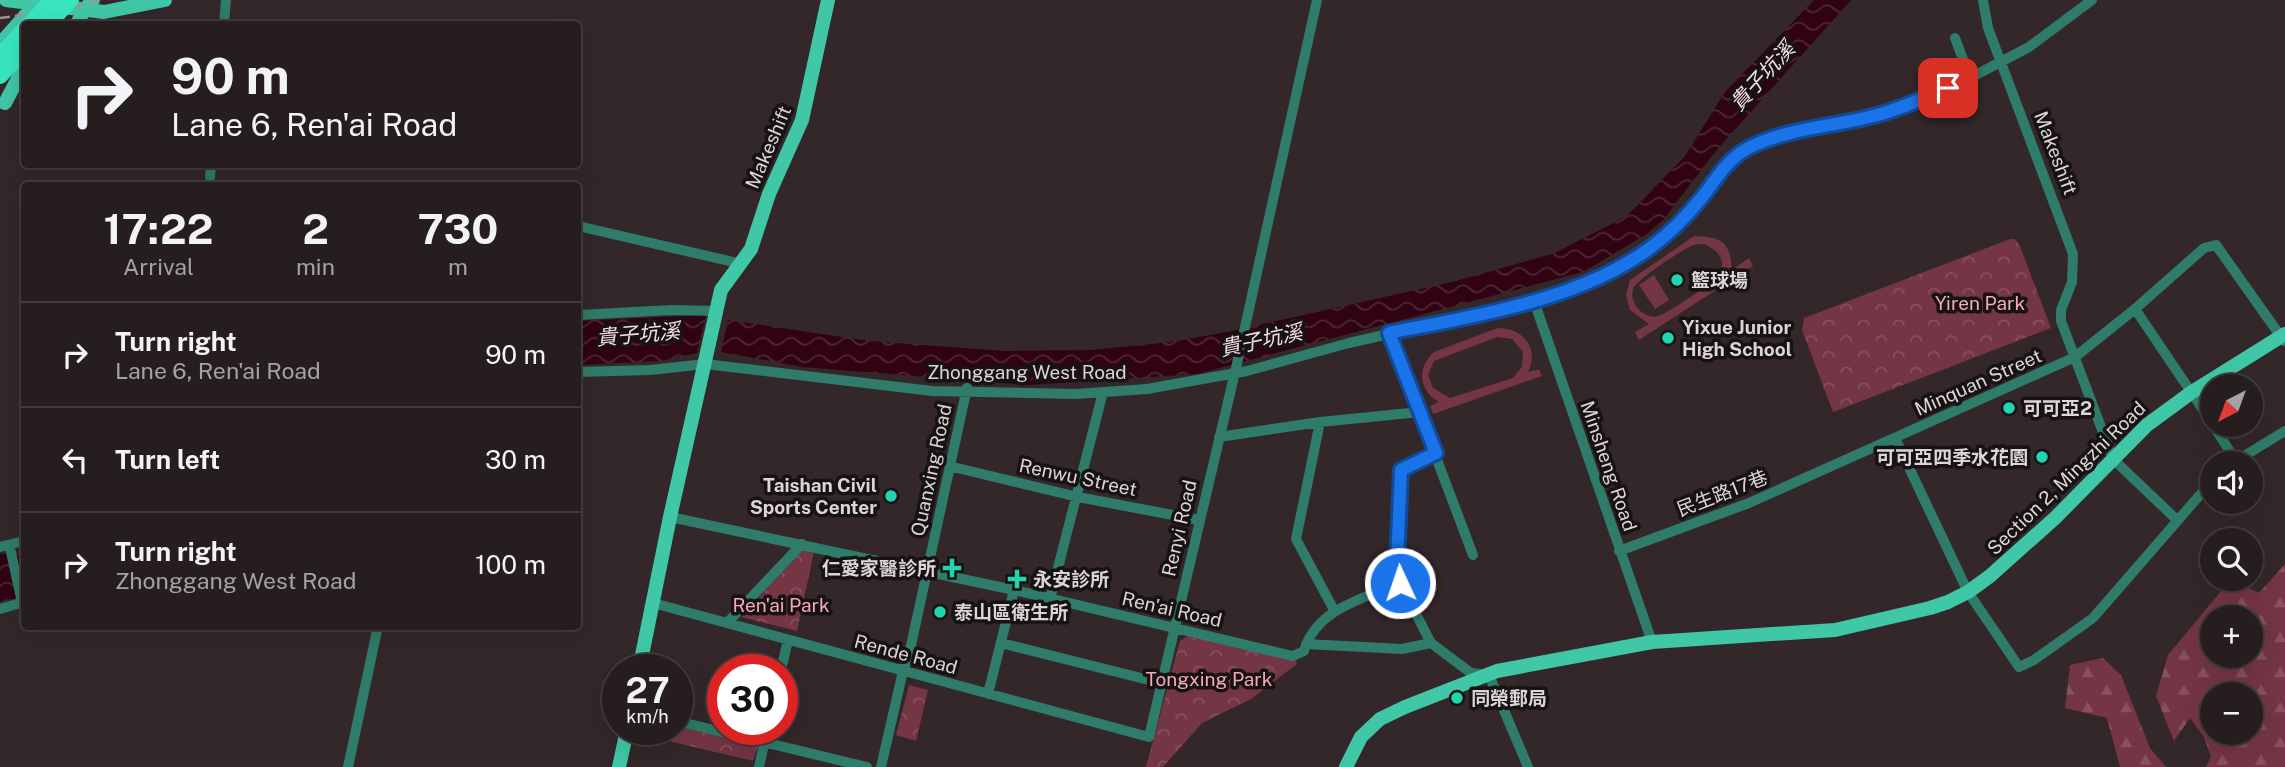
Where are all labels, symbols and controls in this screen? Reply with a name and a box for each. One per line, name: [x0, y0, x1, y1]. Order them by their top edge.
water label: 貴子坑溪: [1725, 34, 1801, 116]
text: 90 m: [171, 47, 290, 105]
icon: right: [56, 49, 147, 140]
pin: [1918, 58, 1978, 118]
icon: arrive: [1929, 69, 1967, 107]
street label: Makeshift: [741, 102, 795, 192]
text: Lane 6, Ren'ai Road: [171, 106, 457, 143]
street label: Makeshift: [2030, 108, 2082, 198]
text: 17:22: [104, 204, 213, 253]
text: 2: [302, 204, 329, 253]
text: 730: [418, 204, 498, 253]
text: Arrival: [123, 253, 194, 280]
text: min: [296, 253, 335, 280]
text: m: [448, 253, 468, 280]
place label: 籃球場: [1691, 269, 1748, 291]
marker: 籃球場: [1669, 272, 1685, 288]
park label: Yiren Park: [1935, 292, 2025, 314]
place label: Yixue Junior High School: [1682, 316, 1792, 360]
water label: 貴子坑溪: [595, 318, 684, 350]
water label: 貴子坑溪: [1217, 318, 1308, 361]
text: Turn right: [115, 326, 237, 357]
marker: Yixue Junior High School: [1660, 330, 1676, 346]
icon: right: [56, 336, 94, 374]
text: 90 m: [485, 339, 546, 370]
street label: Minquan Street: [1911, 344, 2045, 420]
text: Lane 6, Ren'ai Road: [115, 357, 321, 384]
street label: Zhonggang West Road: [927, 361, 1127, 383]
north arrow: [2200, 374, 2263, 438]
map controls: [2200, 374, 2263, 745]
street label: Section 2, Mingzhi Road: [1982, 397, 2150, 559]
place label: 可可亞2: [2023, 397, 2092, 419]
street label: Minsheng Road: [1576, 398, 1642, 534]
marker: 可可亞2: [2001, 400, 2017, 416]
street label: Quanxing Road: [906, 402, 956, 538]
icon: left: [56, 441, 94, 479]
text: Turn left: [115, 444, 220, 475]
text: 30 m: [485, 444, 546, 475]
place label: 可可亞四季水花園: [1876, 446, 2028, 468]
marker: 可可亞四季水花園: [2034, 449, 2050, 465]
button: sound: [2200, 451, 2263, 514]
street label: Renwu Street: [1017, 454, 1139, 500]
street label: 民生路17巷: [1674, 466, 1770, 520]
place label: Taishan Civil Sports Center: [750, 474, 877, 518]
street label: Renyi Road: [1157, 478, 1201, 578]
marker: Taishan Civil Sports Center: [883, 488, 899, 504]
button: search: [2200, 528, 2263, 591]
text: Turn right: [115, 536, 237, 567]
icon: right: [56, 546, 94, 584]
position arrow: [1363, 546, 1437, 620]
text: 100 m: [475, 549, 546, 580]
place label: 仁愛家醫診所: [822, 557, 936, 579]
marker: 仁愛家醫診所: [942, 558, 962, 578]
text: Zhonggang West Road: [115, 567, 356, 594]
place label: 永安診所: [1033, 568, 1109, 590]
marker: 永安診所: [1007, 569, 1027, 589]
street label: Ren'ai Road: [1120, 587, 1224, 631]
park label: Ren'ai Park: [732, 594, 830, 616]
place label: 泰山區衛生所: [954, 601, 1068, 623]
marker: 泰山區衛生所: [932, 604, 948, 620]
button: +: [2200, 605, 2263, 668]
street label: Rende Road: [852, 630, 960, 678]
speed limit sign: 30: [707, 654, 798, 745]
park label: Tongxing Park: [1146, 668, 1273, 690]
text: 27: [625, 670, 670, 711]
button: −: [2200, 682, 2263, 745]
place label: 同榮郵局: [1471, 687, 1547, 709]
marker: 同榮郵局: [1449, 690, 1465, 706]
text: km/h: [626, 706, 669, 727]

